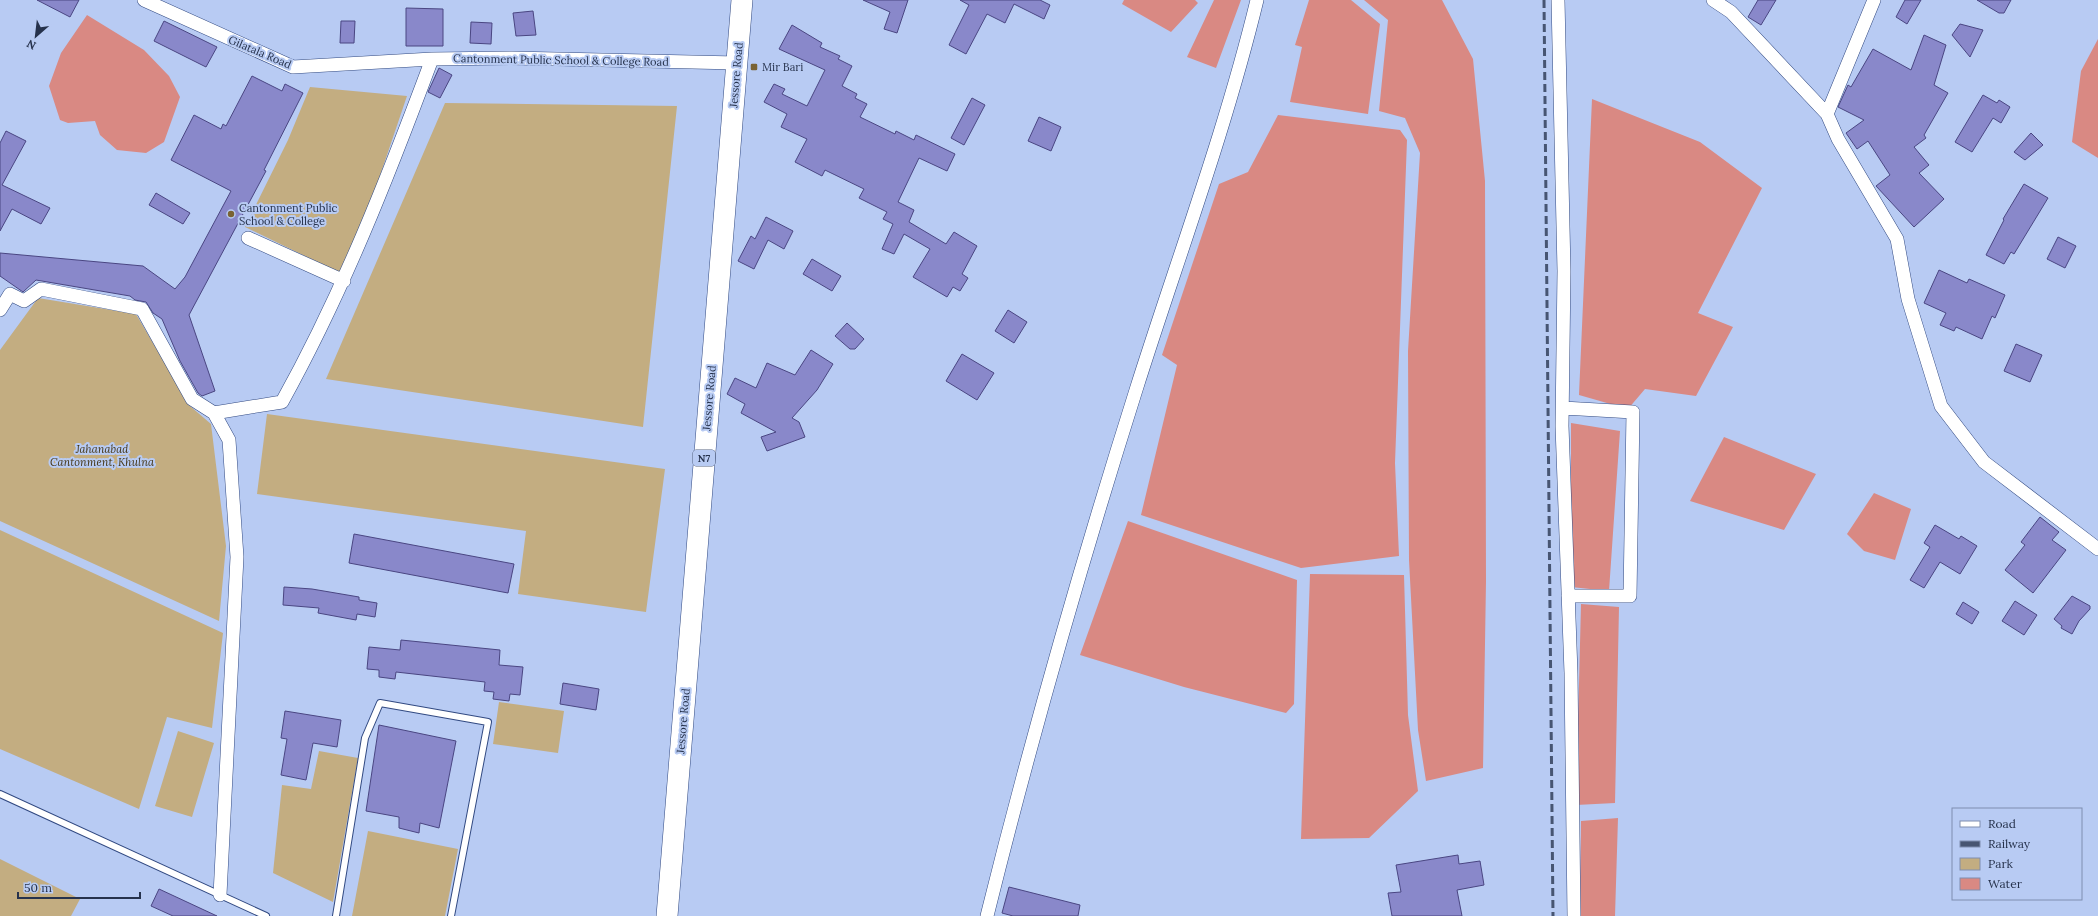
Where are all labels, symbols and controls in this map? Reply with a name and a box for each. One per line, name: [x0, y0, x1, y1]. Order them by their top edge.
north arrow: [16, 16, 56, 56]
street label: Gilatala Road: [226, 32, 294, 72]
text: N: [24, 36, 38, 53]
street label: Jessore Road: [726, 41, 746, 109]
street label: Cantonment Public School & College Road: [453, 51, 669, 69]
place label: Mir Bari: [762, 60, 803, 74]
marker: Mir Bari: [749, 62, 759, 72]
place label: Cantonment Public School & College: [239, 201, 338, 228]
marker: Cantonment Public School & College: [226, 209, 236, 219]
street label: Jessore Road: [699, 364, 719, 432]
park label: Jahanabad Cantonment, Khulna: [50, 442, 155, 469]
road number: N7: [693, 450, 715, 466]
street label: Jessore Road: [673, 687, 693, 755]
legend: [1952, 808, 2082, 900]
text: Road: [1988, 816, 2016, 831]
text: Railway: [1988, 836, 2031, 851]
text: Park: [1988, 856, 2014, 871]
scale bar: [18, 874, 140, 900]
text: Water: [1988, 876, 2023, 891]
text: 50 m: [24, 880, 52, 895]

